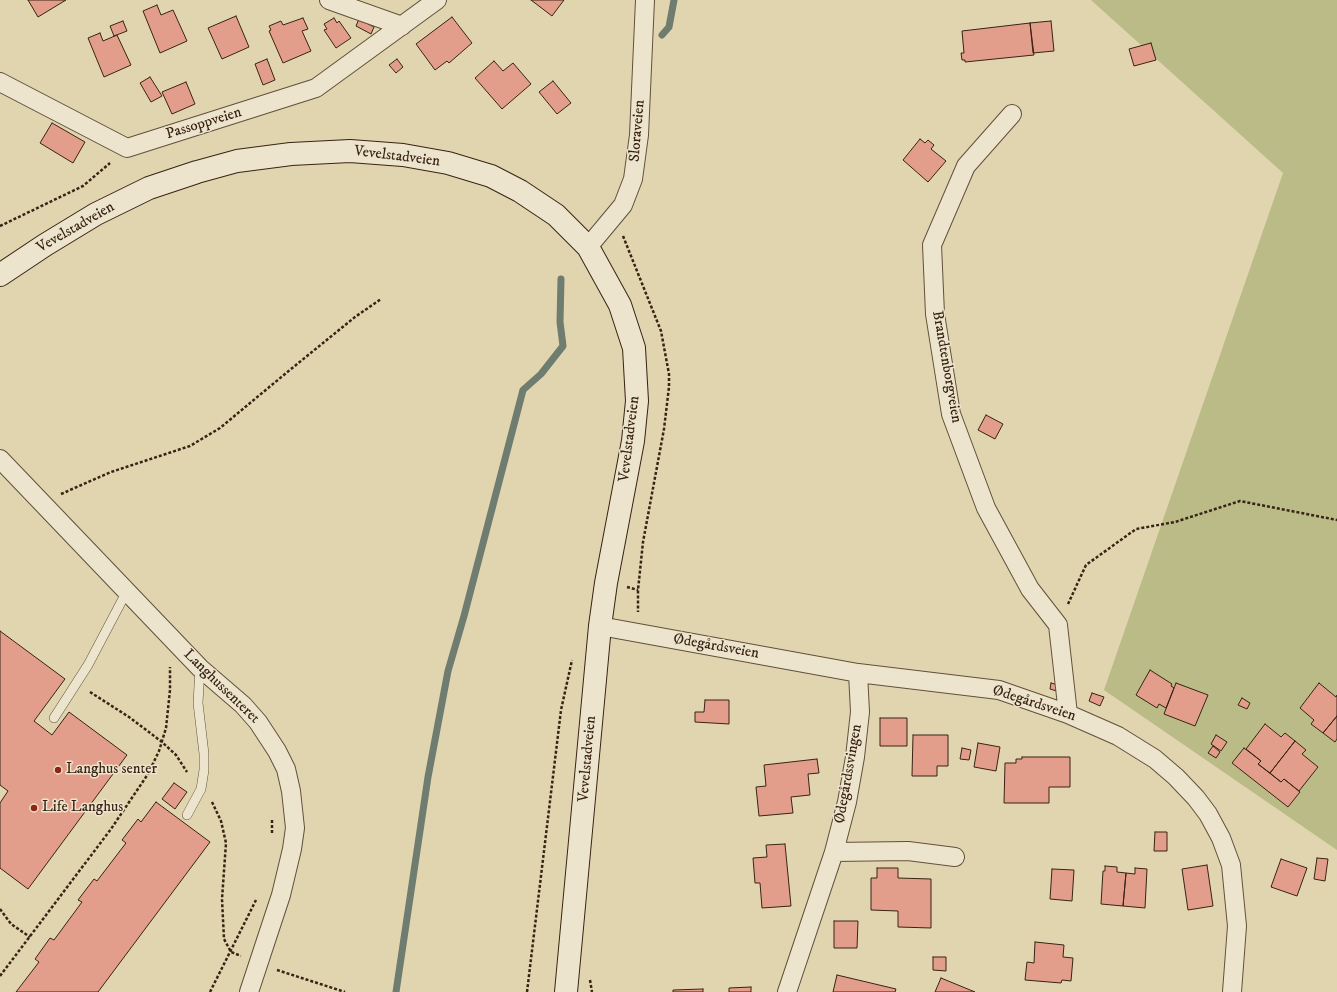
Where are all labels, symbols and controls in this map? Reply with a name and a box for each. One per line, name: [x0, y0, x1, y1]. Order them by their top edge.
street label: Sloraveien: [626, 99, 650, 163]
street label: Passoppveien: [164, 104, 244, 144]
street label: Vevelstadveien: [353, 143, 441, 171]
street label: Vevelstadveien: [34, 199, 118, 257]
street label: Brandtenborgveien: [927, 309, 965, 425]
street label: Vevelstadveien: [616, 395, 644, 483]
street label: Ødegårdsveien: [672, 631, 760, 663]
street label: Langhussenteret: [179, 646, 263, 728]
street label: Ødegårdsveien: [990, 682, 1078, 726]
street label: Vevelstadveien: [575, 715, 601, 803]
street label: Ødegårdssvingen: [831, 723, 867, 825]
place label: Langhus senter: [66, 761, 157, 779]
marker: Langhus senter: [53, 765, 63, 775]
place label: Life Langhus: [42, 799, 123, 817]
marker: Life Langhus: [29, 803, 39, 813]

